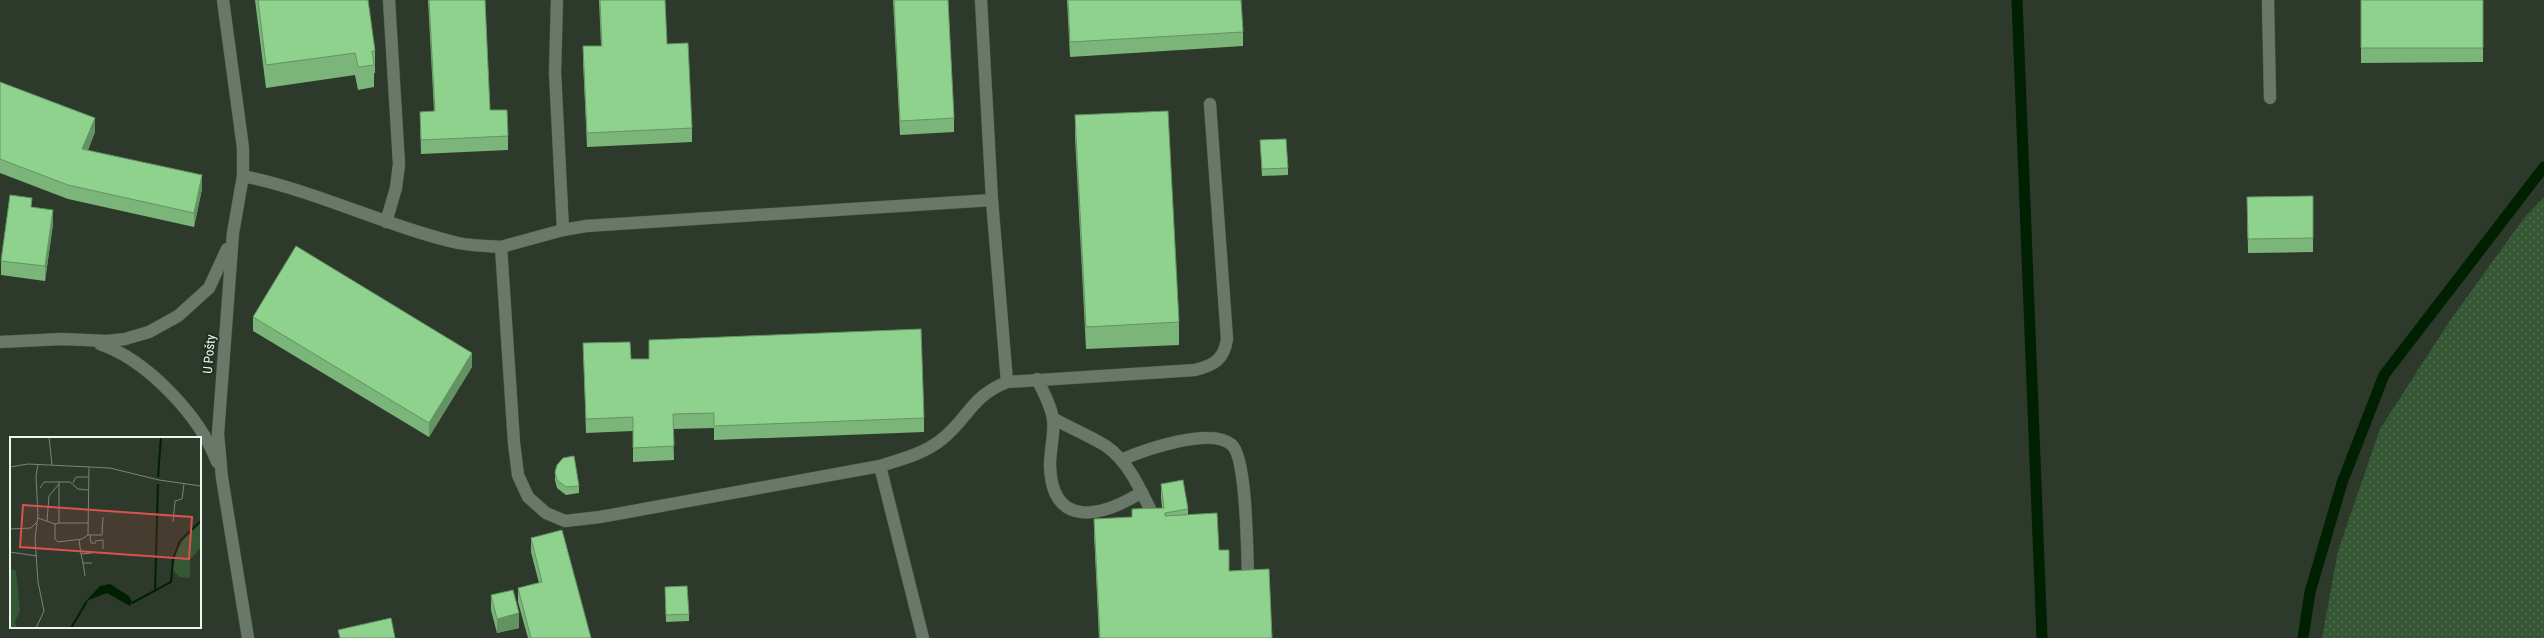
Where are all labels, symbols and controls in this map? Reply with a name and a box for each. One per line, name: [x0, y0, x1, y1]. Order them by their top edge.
street label: U Pošty: [200, 333, 218, 374]
inset map: [10, 437, 201, 628]

